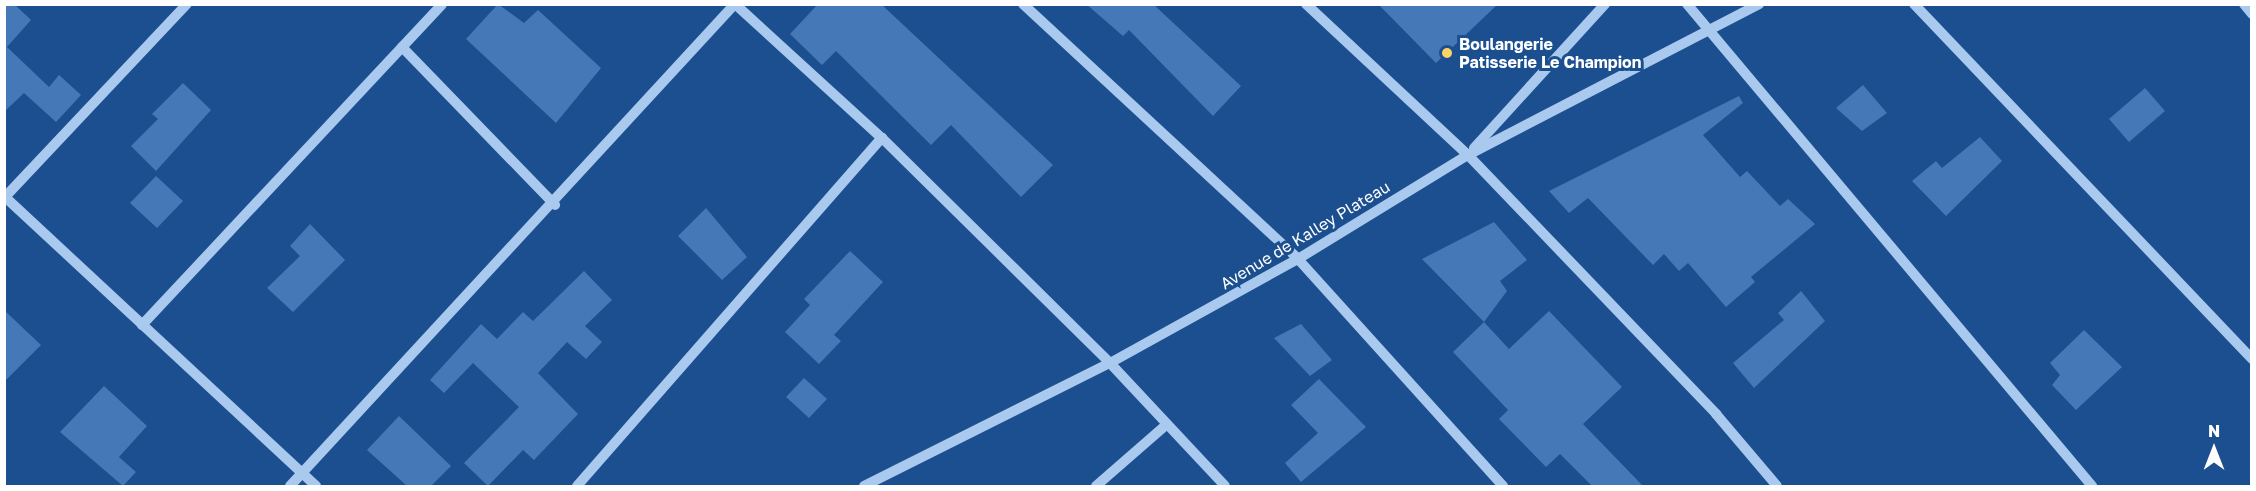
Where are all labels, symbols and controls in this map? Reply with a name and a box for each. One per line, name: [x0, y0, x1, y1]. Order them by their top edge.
place label: Boulangerie Patisserie Le Champion: [1459, 34, 1641, 72]
marker: Boulangerie Patisserie Le Champion: [1440, 46, 1454, 60]
street label: Avenue de Kalley Plateau: [1217, 177, 1393, 293]
north arrow: [2184, 419, 2244, 479]
text: N: [2208, 421, 2220, 441]

